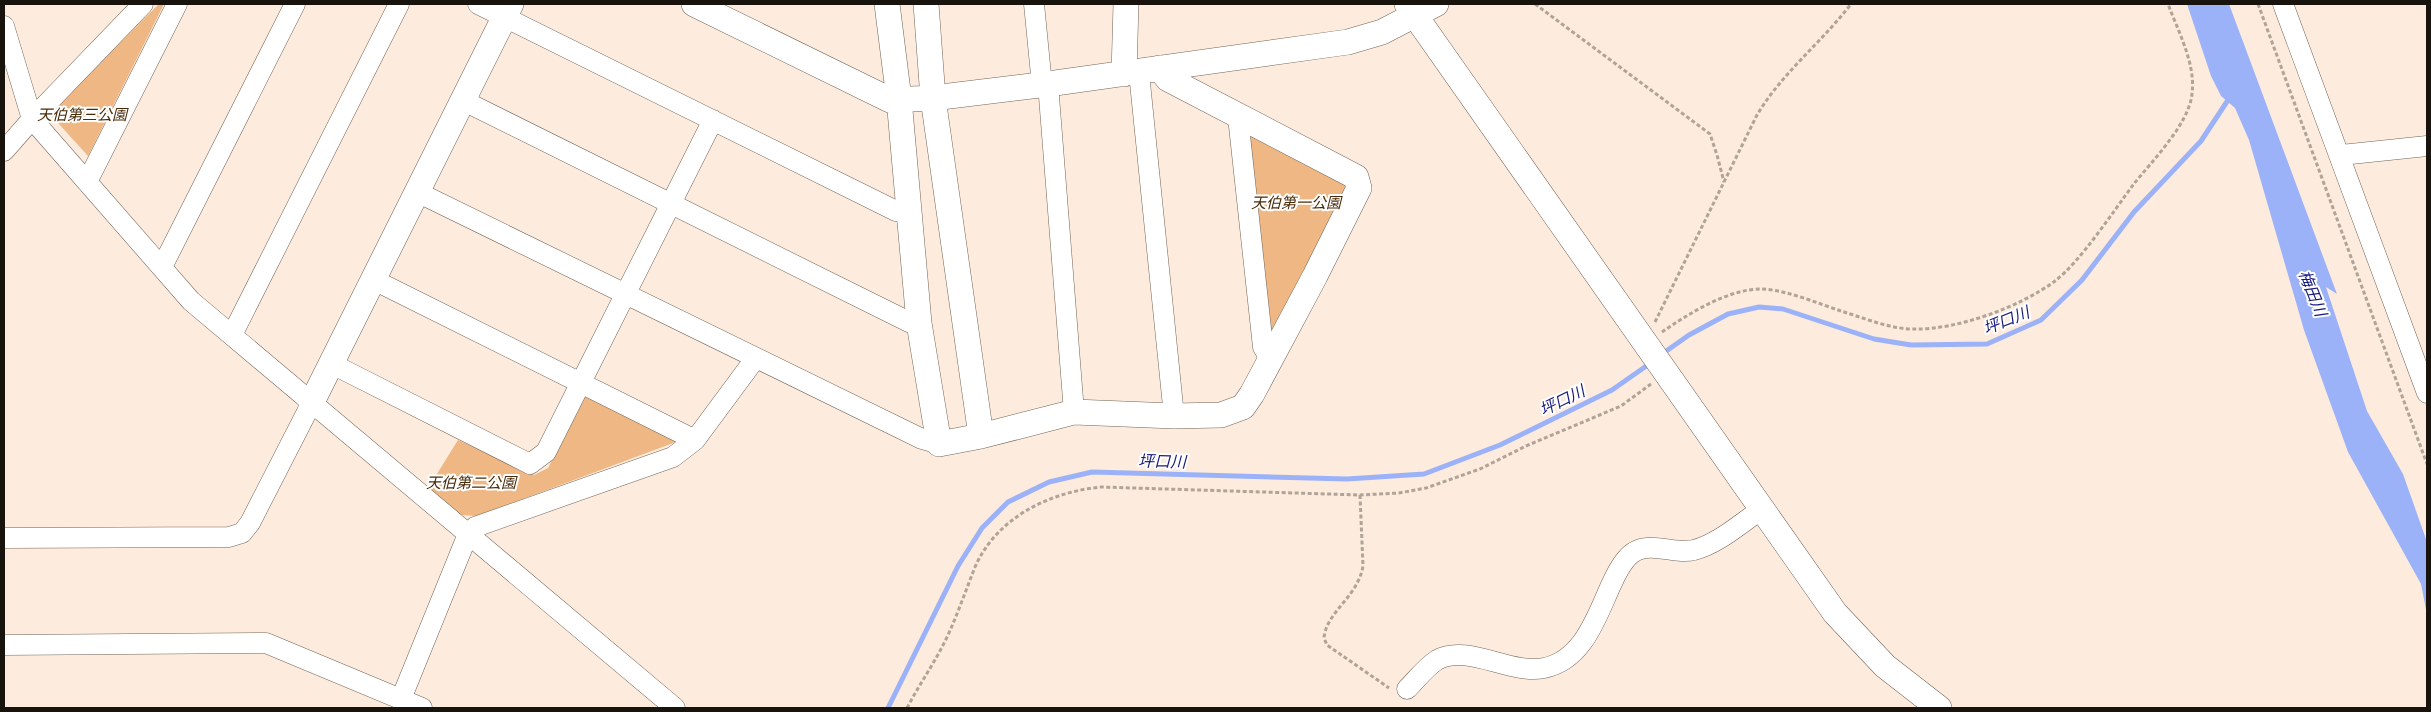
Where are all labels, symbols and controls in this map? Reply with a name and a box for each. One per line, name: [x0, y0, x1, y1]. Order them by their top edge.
park label: 天伯第三公園: [37, 105, 129, 124]
park label: 天伯第一公園: [1251, 193, 1343, 212]
water label: 梅田川: [2295, 267, 2332, 321]
water label: 坪口川: [1980, 301, 2034, 338]
water label: 坪口川: [1536, 380, 1590, 420]
water label: 坪口川: [1138, 451, 1188, 471]
park label: 天伯第二公園: [426, 473, 518, 492]

